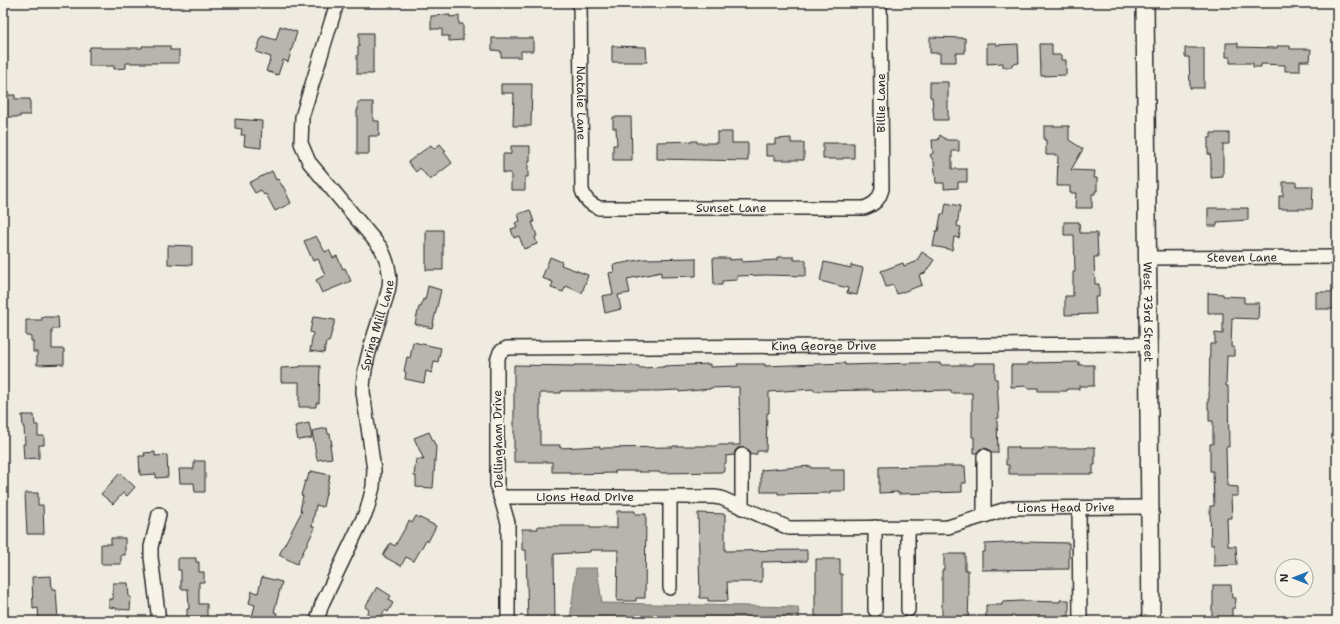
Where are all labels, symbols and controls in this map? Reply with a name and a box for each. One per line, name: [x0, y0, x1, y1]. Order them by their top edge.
street label: Natalie Lane: [573, 66, 589, 140]
street label: Billie Lane: [873, 73, 889, 133]
street label: Sunset Lane: [696, 200, 767, 216]
street label: Steven Lane: [1207, 249, 1278, 266]
street label: West 73rd Street: [1140, 262, 1156, 362]
street label: Spring Mill Lane: [357, 279, 398, 372]
street label: King George Drive: [771, 338, 877, 354]
street label: Dellingham Drive: [489, 390, 507, 488]
street label: Lions Head Drive: [536, 489, 634, 505]
street label: Lions Head Drive: [1017, 499, 1115, 516]
north arrow: [1274, 558, 1314, 598]
text: N: [1277, 573, 1292, 582]

